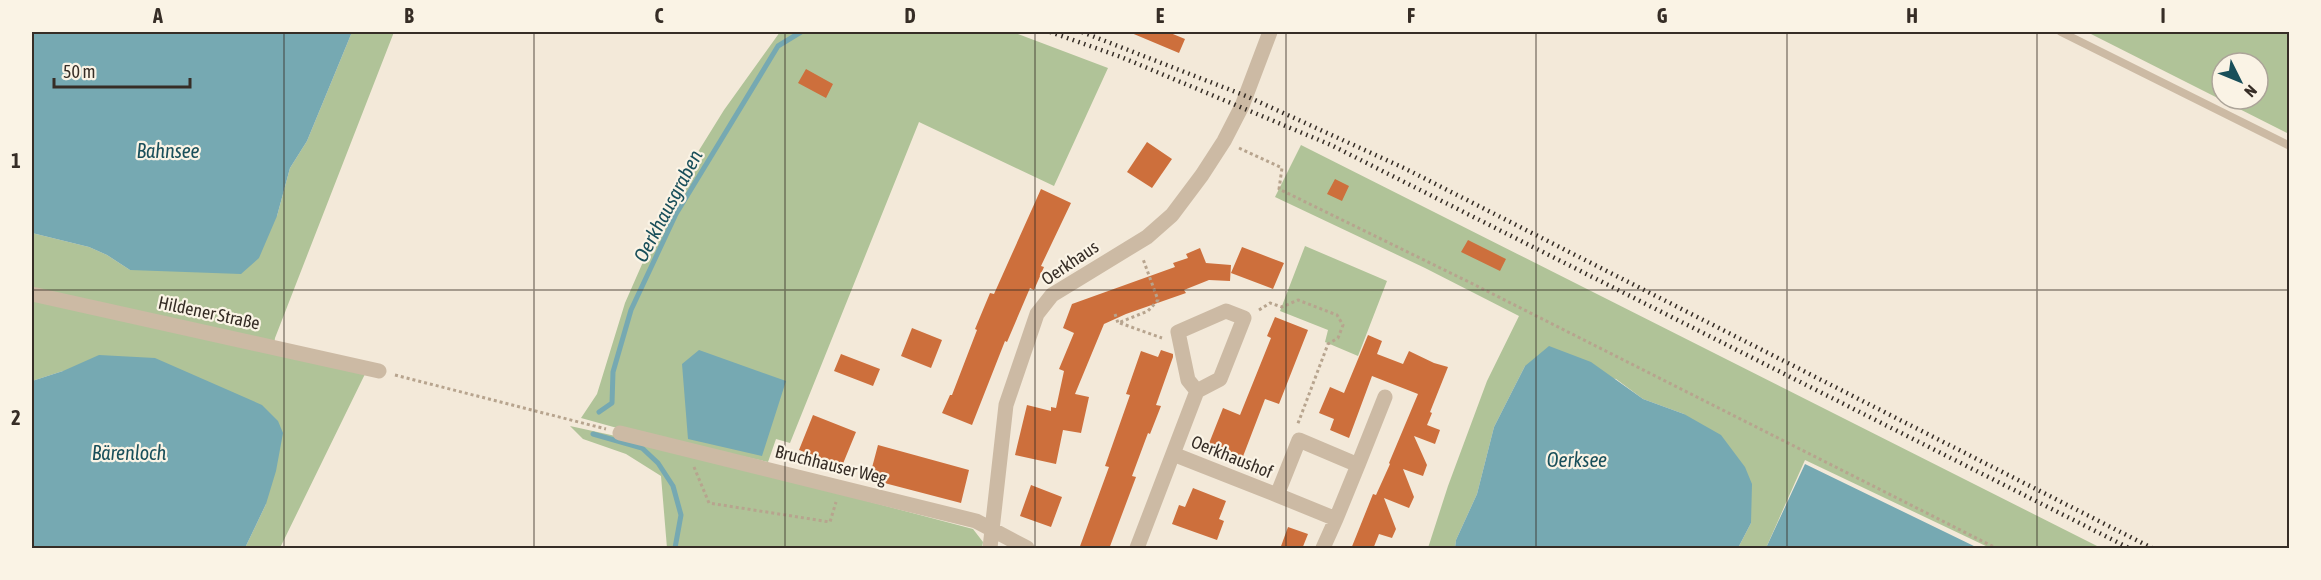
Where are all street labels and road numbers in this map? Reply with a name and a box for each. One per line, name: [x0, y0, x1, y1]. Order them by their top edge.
street label: Oerkhaus: [1037, 236, 1102, 289]
street label: Hildener Straße: [156, 292, 262, 334]
street label: Oerkhaushof: [1188, 431, 1276, 482]
street label: Bruchhauser Weg: [773, 440, 889, 489]

